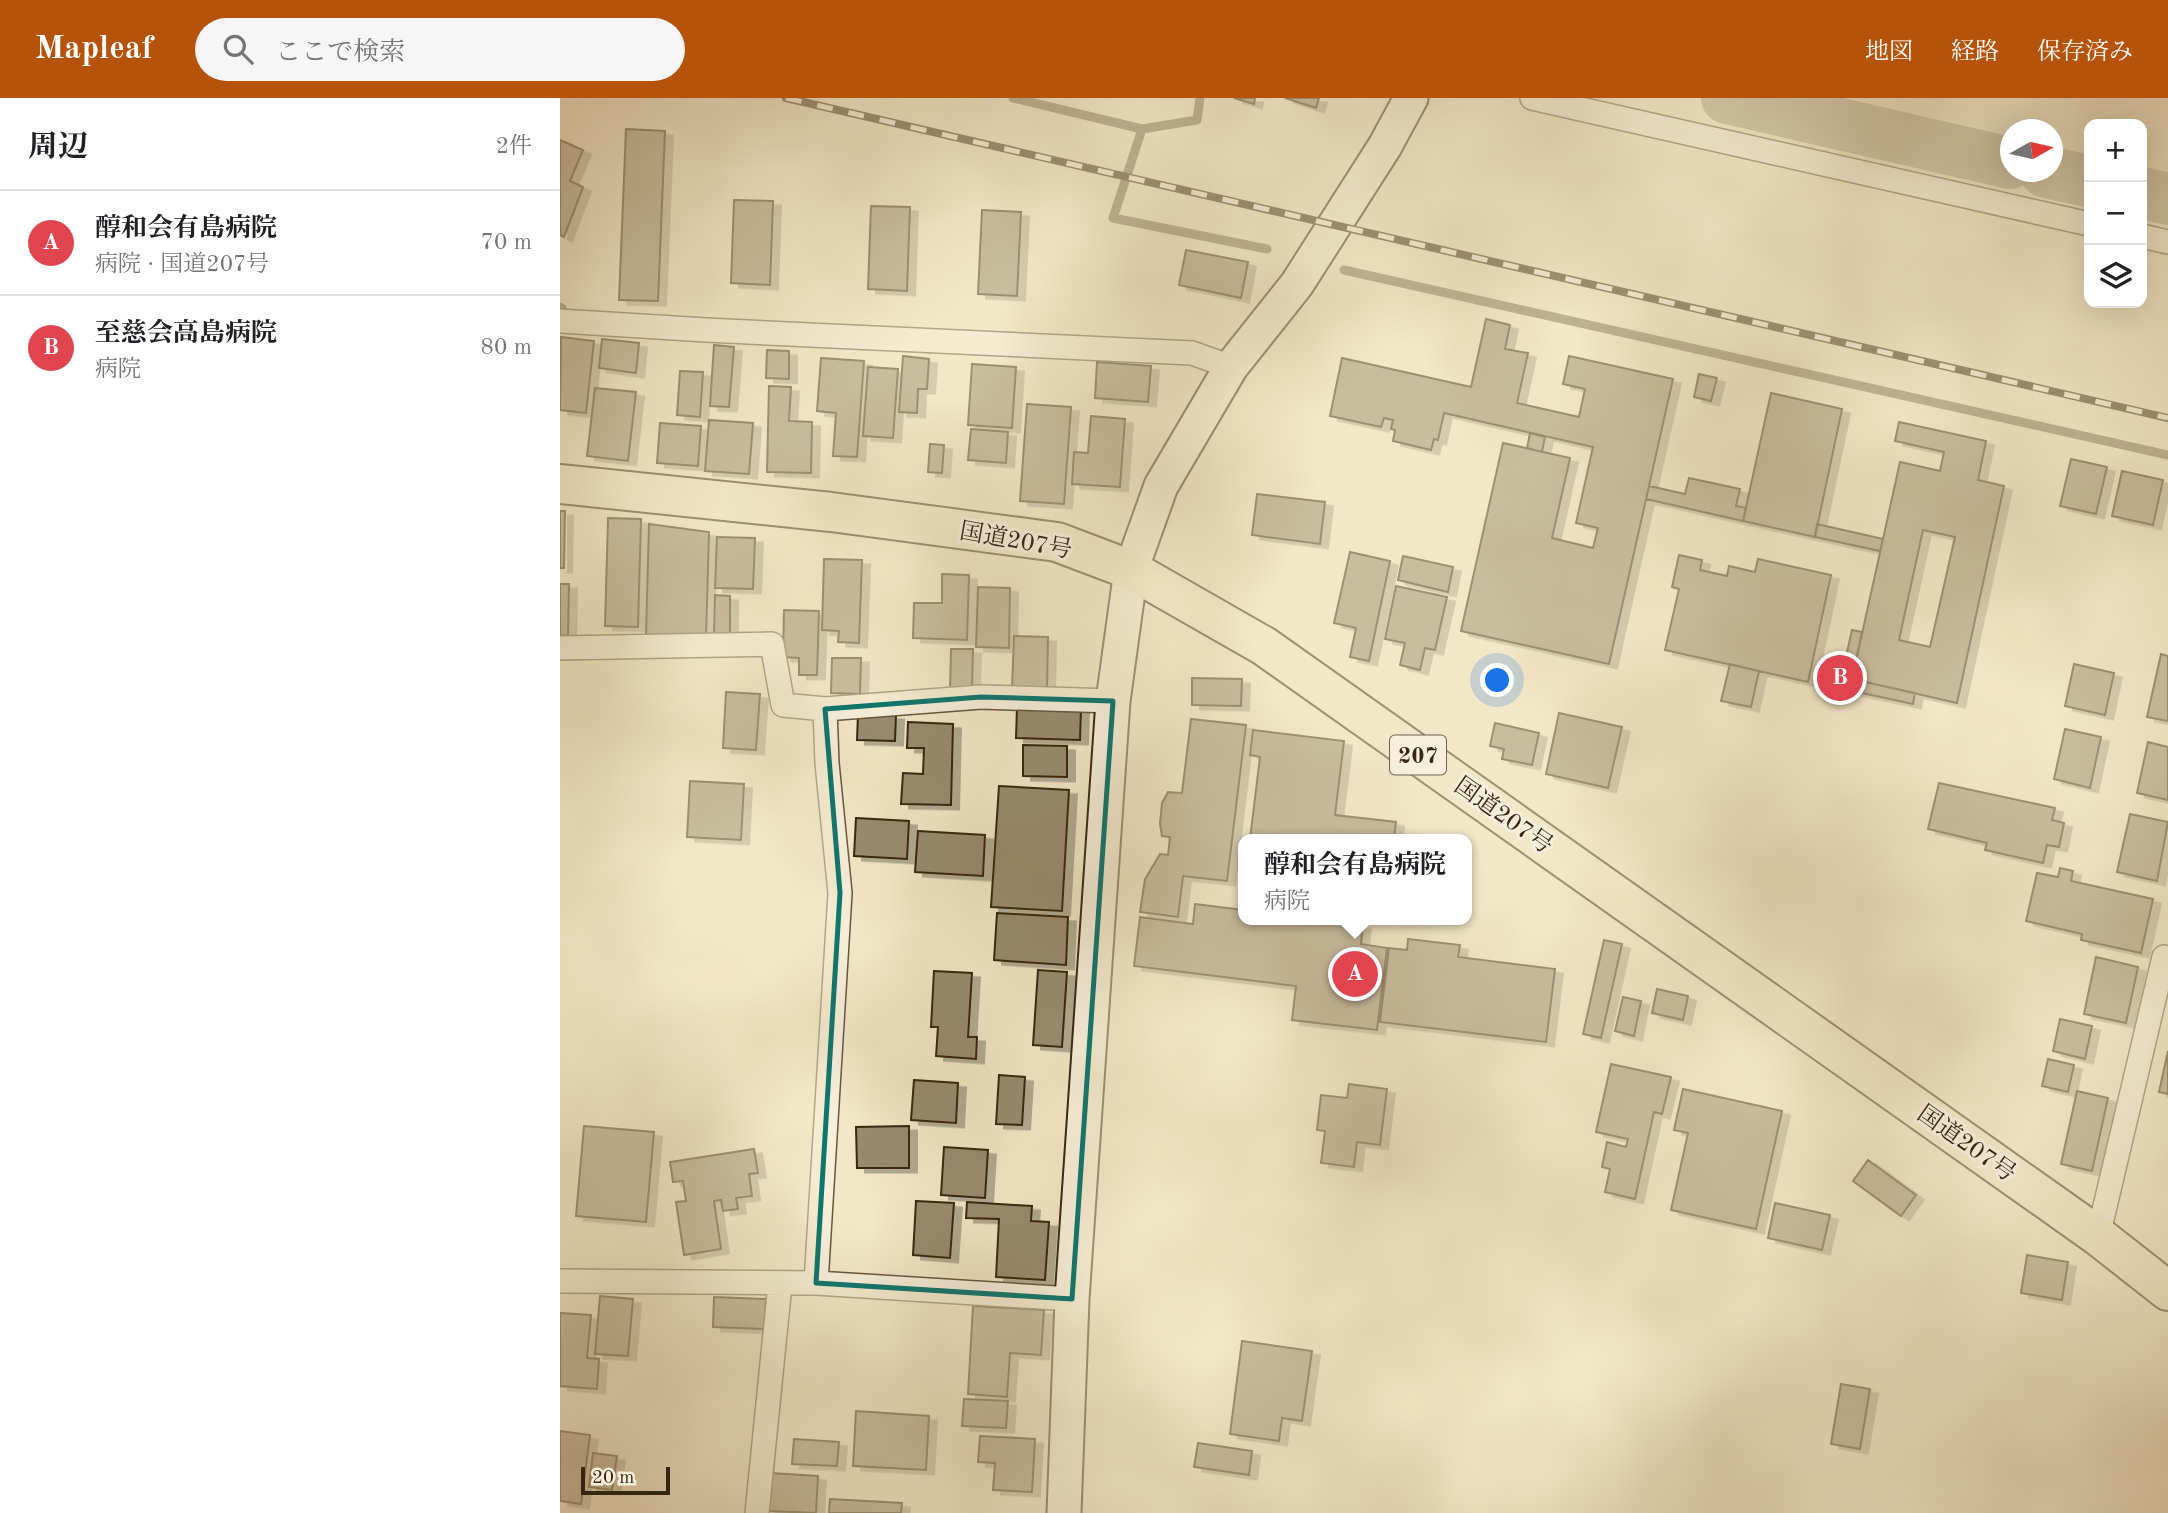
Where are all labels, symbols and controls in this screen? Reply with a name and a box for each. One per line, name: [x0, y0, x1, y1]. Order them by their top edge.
search box: [195, 18, 685, 81]
icon: search: [219, 30, 257, 68]
text: Mapleaf: [35, 33, 153, 66]
text: ここで検索: [275, 40, 405, 66]
text: 地図: [1865, 41, 1913, 65]
text: 経路: [1951, 41, 1999, 65]
text: 保存済み: [2037, 41, 2133, 65]
north arrow: [2000, 119, 2063, 182]
map controls: [2084, 119, 2147, 308]
button: +: [2084, 119, 2147, 182]
text: 周辺: [28, 133, 88, 163]
text: 2件: [496, 135, 532, 158]
button: −: [2084, 182, 2147, 245]
text: 醇和会有島病院: [95, 216, 277, 242]
text: A: [42, 231, 60, 254]
text: 70 m: [481, 231, 532, 254]
button: layers: [2084, 245, 2147, 308]
text: 病院 · 国道207号: [95, 253, 269, 276]
text: 至慈会高島病院: [95, 321, 277, 347]
text: B: [43, 336, 59, 359]
text: 80 m: [481, 336, 532, 359]
text: 病院: [95, 358, 141, 381]
street label: 国道207号: [958, 517, 1074, 564]
pin: B: [1817, 652, 1863, 704]
your location: [1480, 663, 1514, 697]
road number: 207: [1390, 736, 1446, 775]
street label: 国道207号: [1449, 772, 1558, 859]
popup: [1238, 834, 1472, 925]
text: 醇和会有島病院: [1264, 853, 1446, 879]
text: 病院: [1264, 890, 1310, 913]
pin: A: [1332, 948, 1378, 1000]
street label: 国道207号: [1912, 1100, 2021, 1187]
scale bar: [581, 1464, 670, 1496]
text: 20 m: [592, 1469, 634, 1488]

